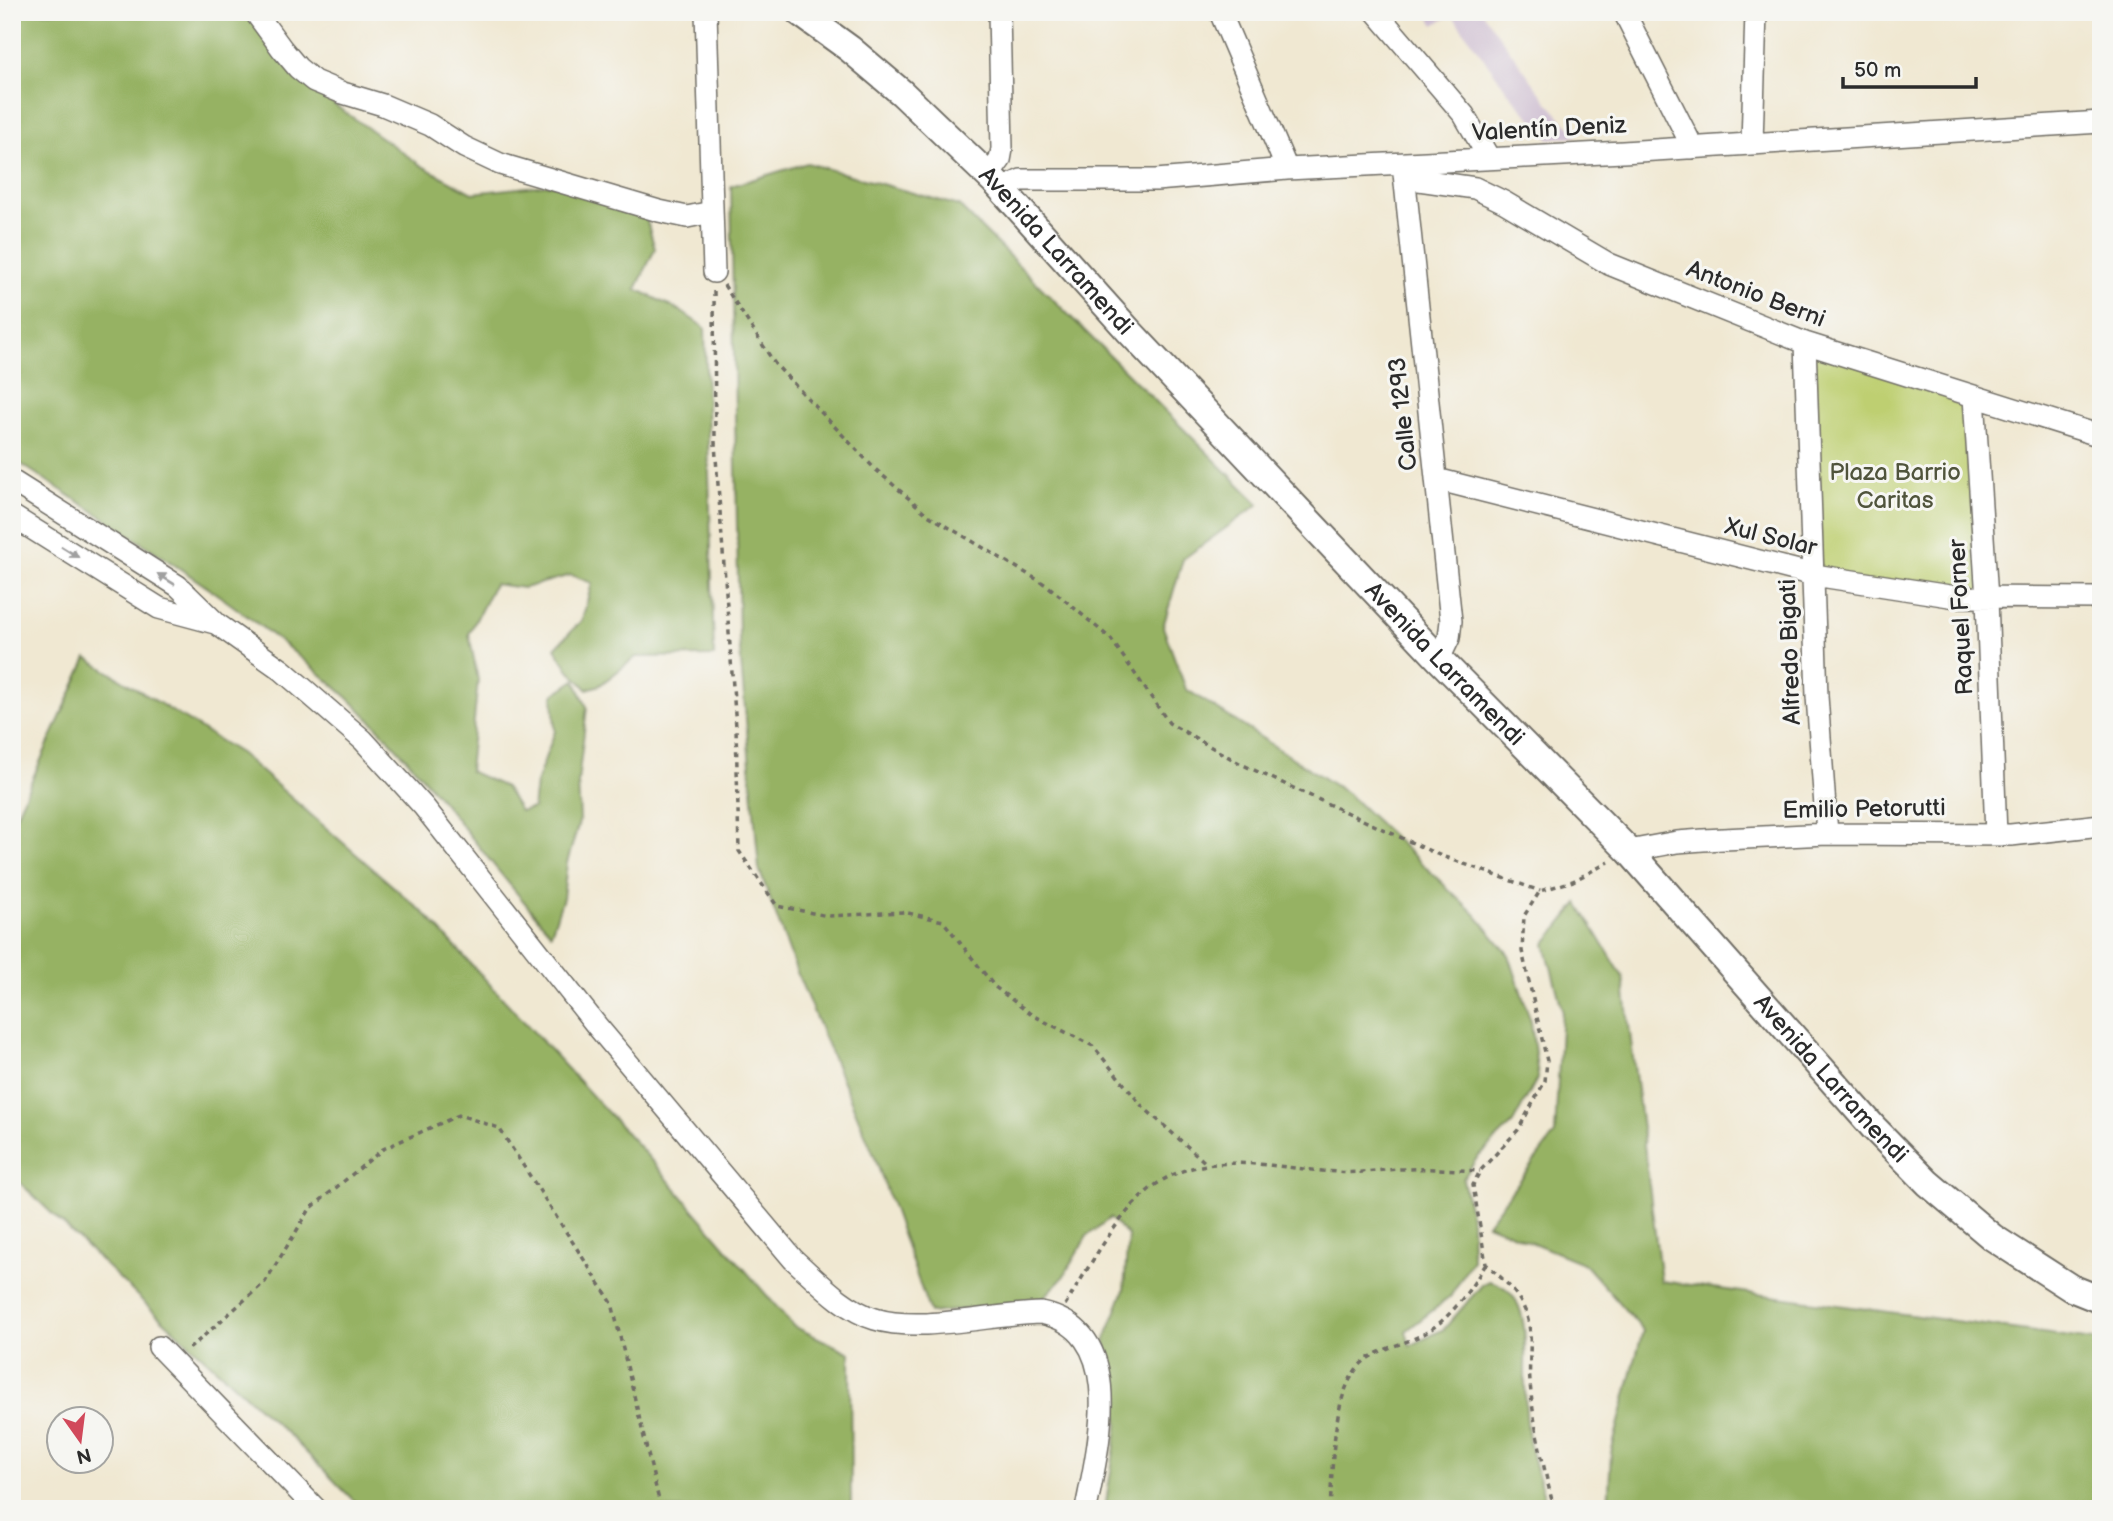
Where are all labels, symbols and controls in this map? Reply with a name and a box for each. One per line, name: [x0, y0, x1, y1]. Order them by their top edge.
scale bar: [1843, 46, 1976, 90]
text: 50 m: [1854, 58, 1901, 83]
street label: Valentín Deniz: [1471, 110, 1627, 148]
street label: Avenida Larramendi: [973, 160, 1140, 341]
street label: Antonio Berni: [1683, 254, 1829, 334]
street label: Calle 1293: [1383, 356, 1423, 472]
park label: Plaza Barrio Caritas: [1829, 458, 1961, 515]
street label: Xul Solar: [1721, 511, 1820, 563]
street label: Raquel Forner: [1942, 538, 1980, 696]
one-way arrow: [61, 546, 80, 559]
one-way arrow: [157, 572, 176, 585]
street label: Avenida Larramendi: [1359, 576, 1531, 752]
street label: Alfredo Bigati: [1773, 578, 1807, 726]
street label: Emilio Petorutti: [1782, 793, 1946, 825]
street label: Avenida Larramendi: [1748, 988, 1914, 1169]
north arrow: [46, 1406, 116, 1476]
text: N: [74, 1442, 93, 1468]

